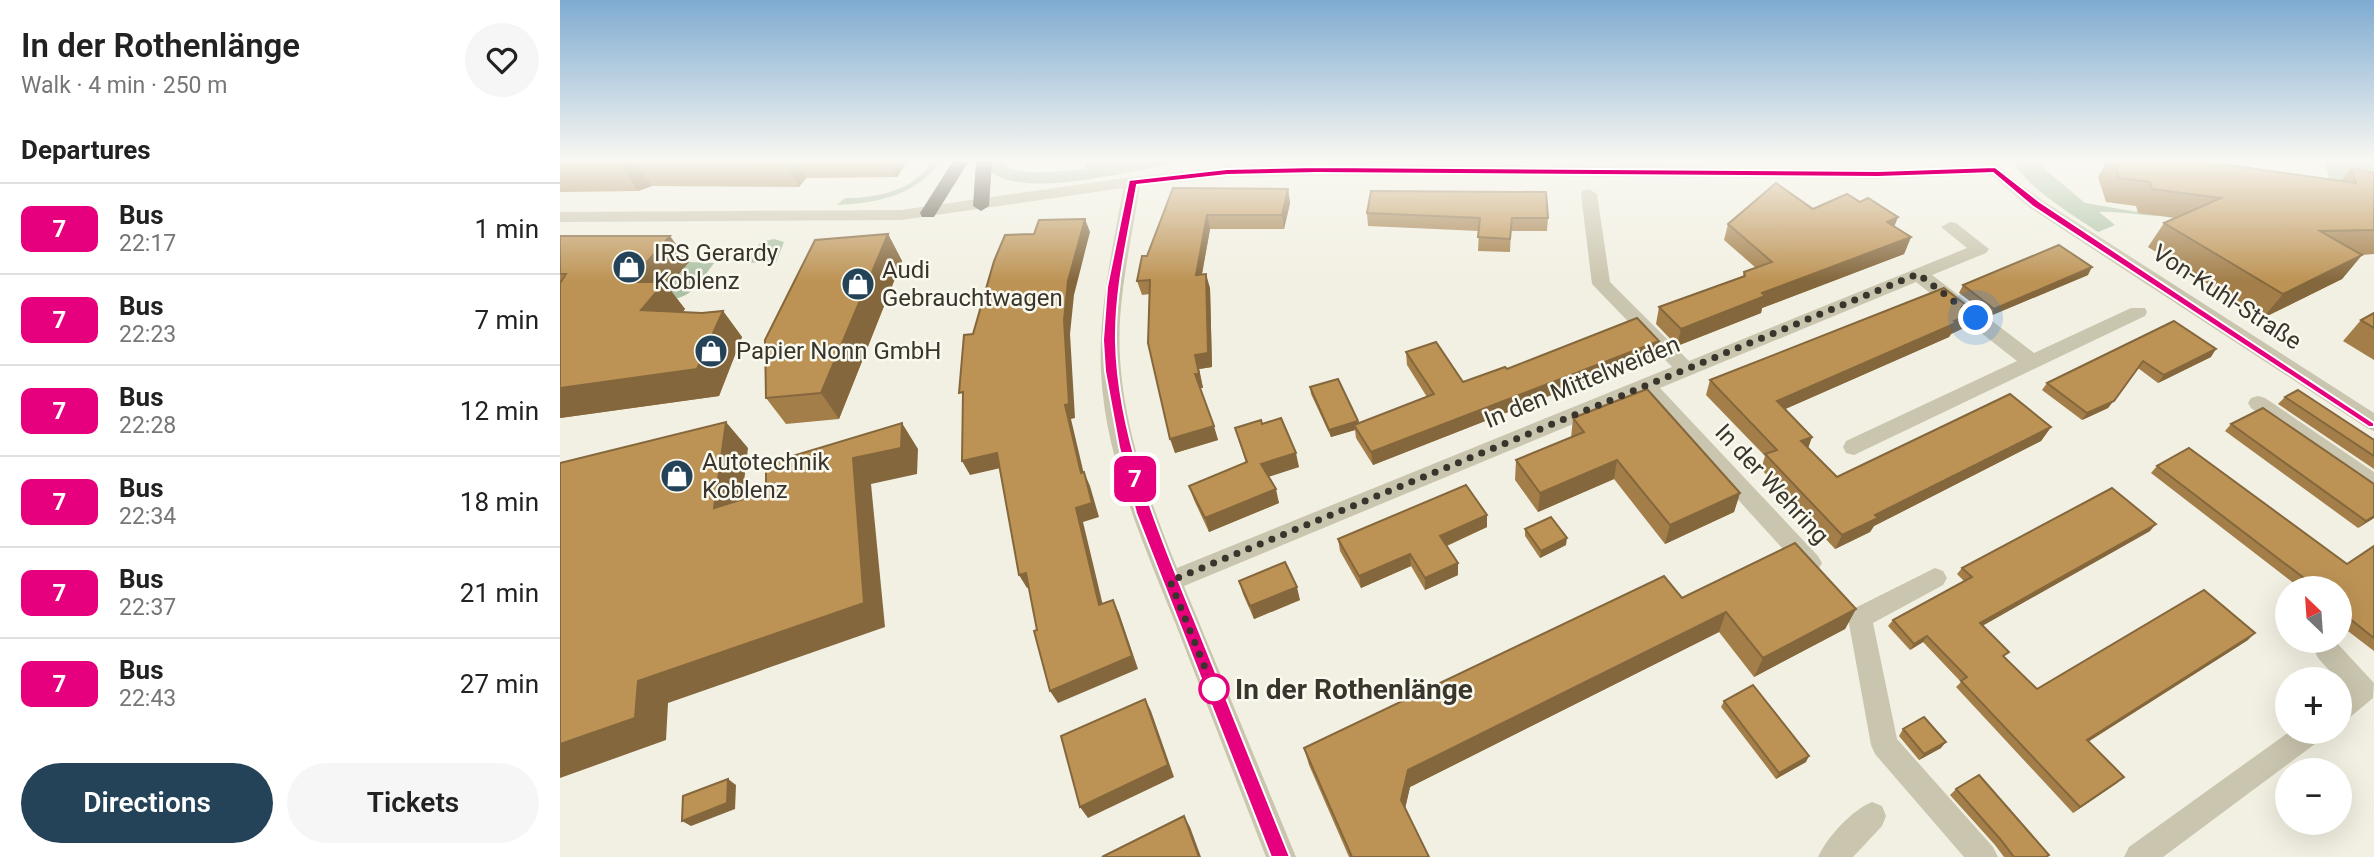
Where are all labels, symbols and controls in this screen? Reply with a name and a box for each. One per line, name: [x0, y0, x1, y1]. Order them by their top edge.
button: heart: [465, 23, 539, 97]
text: In der Rothenlänge: [21, 26, 300, 65]
text: Walk · 4 min · 250 m: [21, 72, 227, 99]
text: Departures: [21, 135, 151, 165]
text: Bus: [119, 200, 164, 230]
text: 1 min: [474, 214, 539, 244]
text: 7: [53, 215, 66, 243]
text: 22:17: [119, 230, 176, 257]
street label: Von-Kuhl-Straße: [2147, 238, 2307, 356]
place label: IRS Gerardy Koblenz: [654, 239, 779, 295]
shop icon: IRS Gerardy Koblenz: [610, 248, 648, 286]
place label: Audi Gebrauchtwagen: [882, 256, 1063, 312]
shop icon: Audi Gebrauchtwagen: [839, 265, 877, 303]
text: Bus: [119, 291, 164, 321]
your location: [1958, 300, 1993, 335]
text: 7 min: [474, 305, 539, 335]
text: 7: [53, 306, 66, 334]
text: 22:23: [119, 321, 176, 348]
street label: In den Mittelweiden: [1480, 330, 1684, 434]
shop icon: Papier Nonn GmbH: [692, 332, 730, 370]
place label: Papier Nonn GmbH: [736, 337, 941, 365]
text: Bus: [119, 382, 164, 412]
text: 12 min: [460, 396, 539, 426]
text: 7: [53, 397, 66, 425]
text: 22:28: [119, 412, 176, 439]
street label: In der Wehring: [1709, 418, 1835, 550]
place label: Autotechnik Koblenz: [702, 448, 831, 504]
line badge: 7: [1112, 456, 1158, 502]
shop icon: Autotechnik Koblenz: [658, 457, 696, 495]
text: 7: [1128, 465, 1142, 493]
text: Bus: [119, 473, 164, 503]
text: 18 min: [460, 487, 539, 517]
text: 7: [53, 488, 66, 516]
text: 22:34: [119, 503, 176, 530]
text: Bus: [119, 564, 164, 594]
north arrow: [2275, 576, 2352, 653]
map controls: [2275, 576, 2352, 835]
text: 21 min: [460, 578, 539, 608]
text: 7: [53, 579, 66, 607]
text: 22:37: [119, 594, 176, 621]
text: Bus: [119, 655, 164, 685]
button: +: [2275, 667, 2352, 744]
text: 27 min: [460, 669, 539, 699]
text: 7: [53, 670, 66, 698]
place label: In der Rothenlänge: [1235, 673, 1473, 706]
marker: In der Rothenlänge: [1199, 674, 1229, 704]
text: 22:43: [119, 685, 176, 712]
button: −: [2275, 758, 2352, 835]
button: Directions: [21, 763, 273, 843]
button: Tickets: [287, 763, 539, 843]

